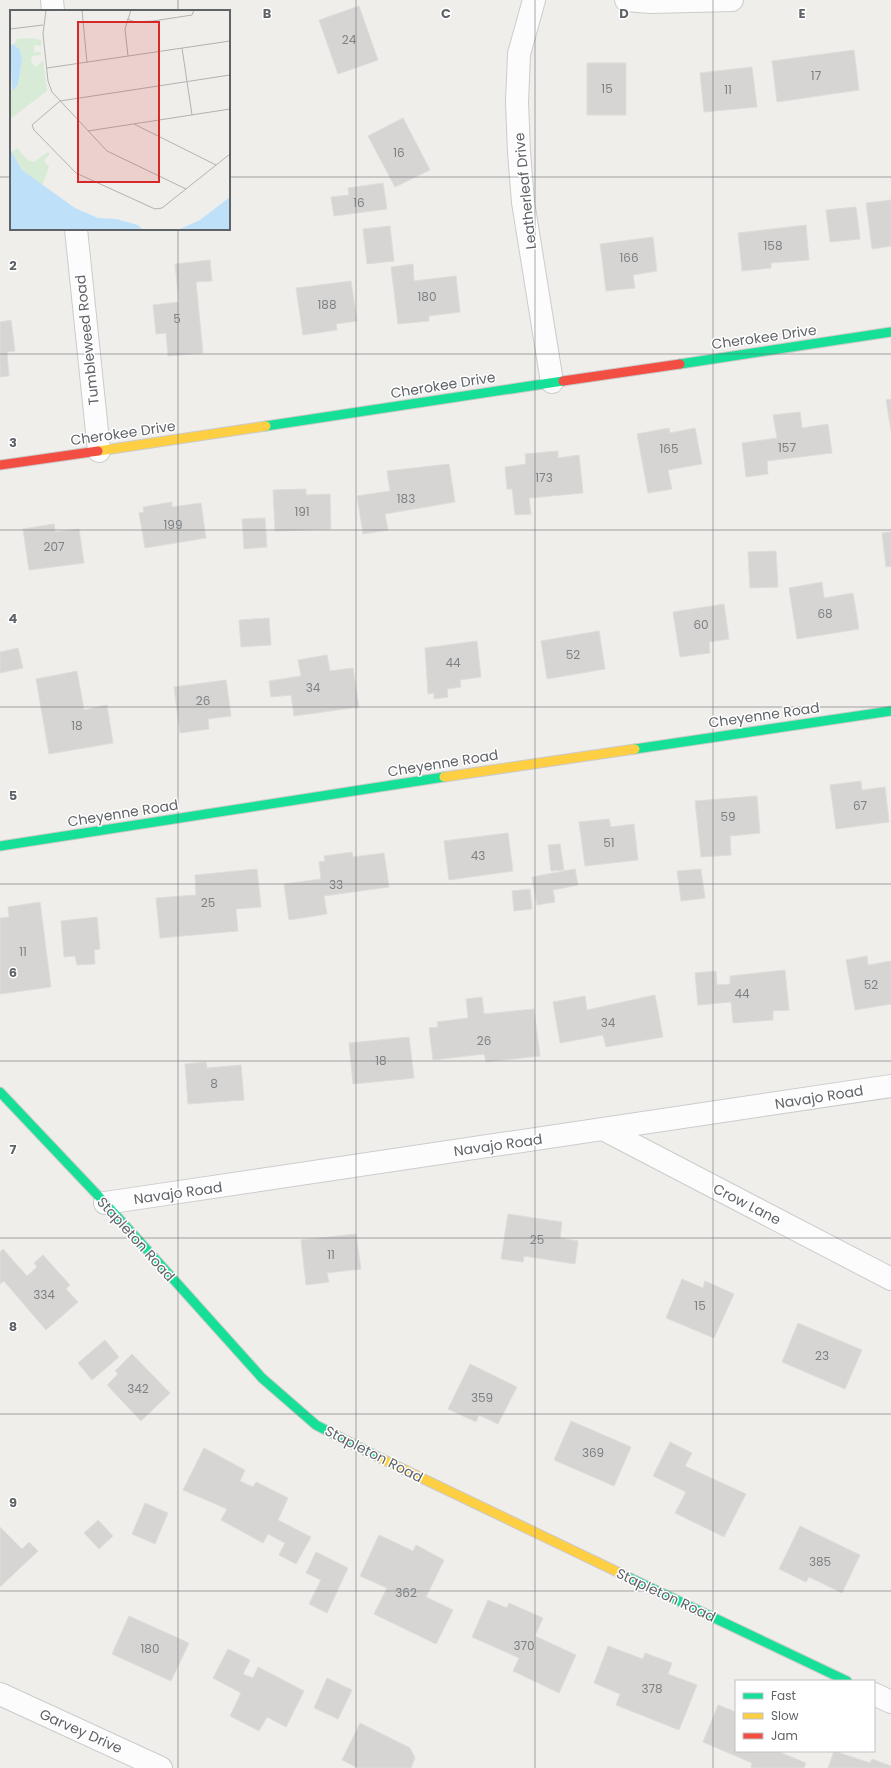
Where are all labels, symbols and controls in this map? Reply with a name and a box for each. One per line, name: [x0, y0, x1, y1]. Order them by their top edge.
text: B: [263, 4, 272, 23]
text: C: [441, 4, 451, 23]
text: D: [619, 4, 629, 23]
text: E: [798, 4, 806, 23]
inset map: [10, 10, 230, 230]
house number: 24: [342, 31, 357, 48]
house number: 17: [811, 67, 822, 84]
house number: 15: [601, 80, 613, 97]
house number: 11: [724, 81, 732, 98]
street label: Leatherleaf Drive: [509, 131, 541, 250]
house number: 16: [393, 144, 405, 161]
house number: 16: [353, 194, 365, 211]
house number: 158: [764, 237, 782, 254]
house number: 166: [619, 249, 639, 266]
text: 2: [9, 256, 17, 275]
street label: Tumbleweed Road: [70, 274, 104, 406]
house number: 180: [418, 288, 436, 305]
house number: 188: [318, 296, 336, 313]
house number: 5: [173, 310, 181, 327]
street label: Cherokee Drive: [710, 320, 818, 354]
street label: Cherokee Drive: [389, 367, 497, 403]
street label: Cherokee Drive: [69, 416, 177, 450]
text: 3: [9, 433, 17, 452]
house number: 157: [778, 439, 796, 456]
house number: 165: [660, 440, 679, 457]
house number: 173: [535, 469, 553, 486]
house number: 183: [397, 490, 415, 507]
house number: 191: [294, 503, 310, 520]
house number: 199: [164, 516, 182, 533]
house number: 207: [44, 538, 65, 555]
house number: 68: [817, 605, 833, 622]
text: 4: [9, 609, 18, 628]
house number: 60: [693, 616, 709, 633]
house number: 52: [566, 646, 580, 663]
house number: 44: [445, 654, 461, 671]
house number: 34: [306, 679, 321, 696]
house number: 26: [196, 692, 210, 709]
street label: Cheyenne Road: [707, 697, 821, 733]
house number: 18: [71, 717, 83, 734]
street label: Cheyenne Road: [386, 744, 500, 782]
text: 5: [9, 786, 17, 805]
street label: Cheyenne Road: [66, 794, 180, 832]
house number: 67: [853, 797, 868, 814]
house number: 59: [720, 808, 736, 825]
house number: 51: [603, 834, 615, 851]
house number: 43: [471, 847, 485, 864]
house number: 33: [329, 876, 343, 893]
house number: 25: [201, 894, 215, 911]
house number: 11: [19, 943, 27, 960]
text: 6: [9, 963, 17, 982]
house number: 52: [864, 976, 878, 993]
house number: 44: [734, 985, 750, 1002]
house number: 34: [601, 1014, 616, 1031]
house number: 26: [477, 1032, 491, 1049]
house number: 18: [375, 1052, 387, 1069]
house number: 8: [210, 1075, 218, 1092]
street label: Navajo Road: [773, 1080, 865, 1114]
street label: Navajo Road: [452, 1129, 544, 1161]
text: 7: [10, 1140, 17, 1159]
street label: Navajo Road: [132, 1177, 224, 1209]
street label: Crow Lane: [710, 1178, 785, 1230]
street label: Stapleton Road: [93, 1192, 179, 1286]
house number: 25: [530, 1231, 544, 1248]
house number: 11: [327, 1246, 335, 1263]
house number: 334: [33, 1286, 55, 1303]
house number: 15: [694, 1297, 706, 1314]
text: 8: [9, 1317, 17, 1336]
house number: 23: [815, 1347, 829, 1364]
house number: 342: [127, 1380, 149, 1397]
house number: 359: [471, 1389, 493, 1406]
street label: Stapleton Road: [322, 1421, 426, 1487]
house number: 369: [582, 1444, 604, 1461]
text: 9: [9, 1493, 17, 1512]
house number: 385: [809, 1553, 831, 1570]
street label: Stapleton Road: [613, 1563, 719, 1627]
house number: 362: [395, 1584, 417, 1601]
house number: 370: [513, 1637, 535, 1654]
house number: 180: [141, 1640, 159, 1657]
house number: 378: [641, 1680, 663, 1697]
legend: [735, 1680, 875, 1752]
text: Fast: [771, 1687, 796, 1704]
street label: Garvey Drive: [36, 1704, 126, 1758]
text: Slow: [771, 1707, 799, 1724]
text: Jam: [771, 1727, 798, 1744]

